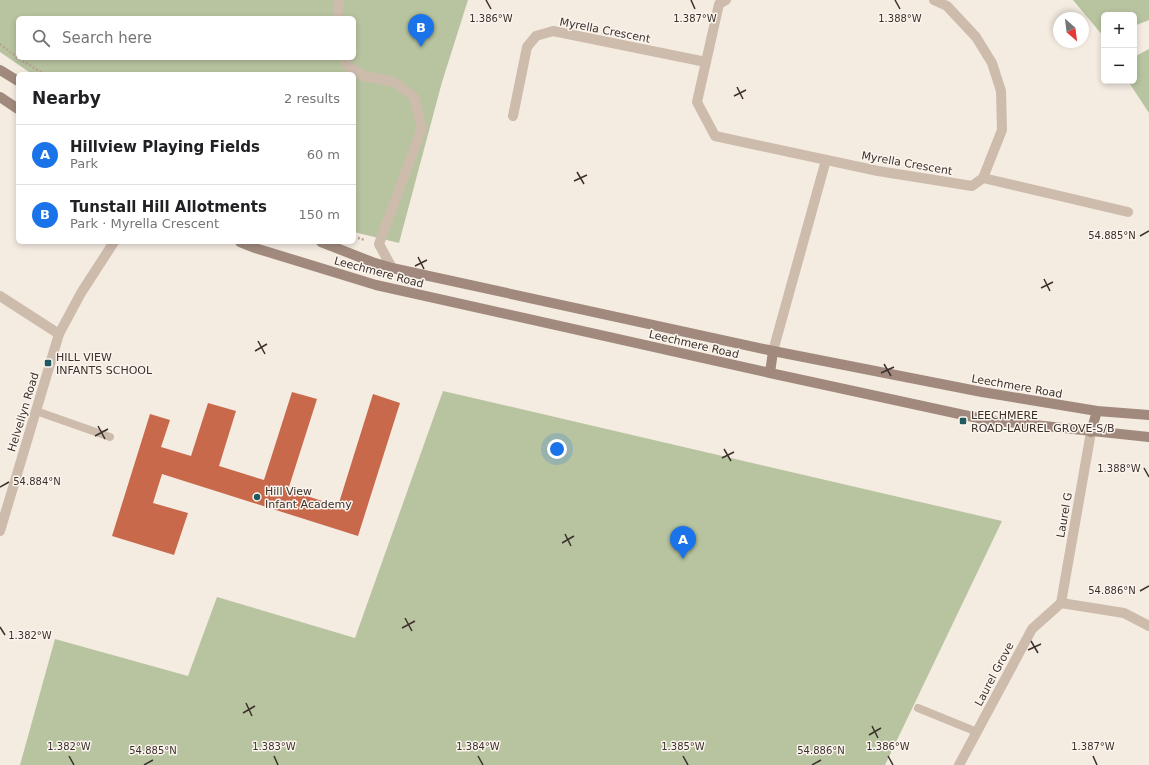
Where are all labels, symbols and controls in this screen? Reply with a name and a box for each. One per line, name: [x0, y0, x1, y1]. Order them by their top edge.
north arrow: [1053, 12, 1089, 48]
map controls: [1101, 12, 1137, 84]
button: +: [1101, 12, 1137, 48]
text: 1.386°W: [469, 13, 513, 24]
text: 1.387°W: [673, 13, 717, 24]
text: 1.388°W: [878, 13, 922, 24]
pin: B: [408, 14, 434, 47]
street label: Myrella Crescent: [559, 15, 652, 46]
search box: [16, 16, 356, 60]
icon: search: [30, 27, 52, 49]
text: Search here: [62, 29, 152, 47]
button: −: [1101, 48, 1137, 84]
text: Nearby: [32, 88, 101, 108]
text: 2 results: [284, 91, 340, 106]
text: Hillview Playing Fields: [70, 138, 260, 156]
text: A: [40, 147, 50, 162]
text: 60 m: [307, 147, 340, 162]
street label: Myrella Crescent: [860, 149, 954, 178]
text: Park: [70, 156, 98, 171]
text: Tunstall Hill Allotments: [70, 198, 267, 216]
text: B: [40, 207, 50, 222]
text: 150 m: [298, 207, 340, 222]
text: Park · Myrella Crescent: [70, 216, 219, 231]
text: 54.885°N: [1088, 230, 1136, 241]
street label: Leechmere Road: [333, 254, 425, 291]
street label: Leechmere Road: [648, 328, 740, 361]
place label: HILL VIEW INFANTS SCHOOL: [56, 351, 153, 377]
marker: HILL VIEW INFANTS SCHOOL: [43, 358, 53, 368]
street label: Helvellyn Road: [5, 371, 42, 453]
street label: Leechmere Road: [970, 372, 1063, 401]
place label: LEECHMERE ROAD-LAUREL GROVE-S/B: [971, 409, 1115, 435]
marker: LEECHMERE ROAD-LAUREL GROVE-S/B: [958, 416, 968, 426]
your location: [547, 439, 567, 459]
text: 1.388°W: [1097, 463, 1141, 474]
text: 54.884°N: [13, 476, 61, 487]
place label: Hill View Infant Academy: [265, 485, 352, 511]
street label: Laurel G: [1054, 491, 1075, 539]
marker: Hill View Infant Academy: [252, 492, 262, 502]
pin: A: [670, 526, 696, 559]
text: 54.886°N: [1088, 585, 1136, 596]
text: 1.382°W: [8, 630, 52, 641]
street label: Laurel Grove: [972, 640, 1017, 708]
text: 1.382°W: [47, 741, 91, 752]
text: 1.383°W: [252, 741, 296, 752]
text: 1.384°W: [456, 741, 500, 752]
text: 1.385°W: [661, 741, 705, 752]
text: 1.386°W: [866, 741, 910, 752]
text: 1.387°W: [1071, 741, 1115, 752]
text: 54.885°N: [129, 745, 177, 756]
text: 54.886°N: [797, 745, 845, 756]

